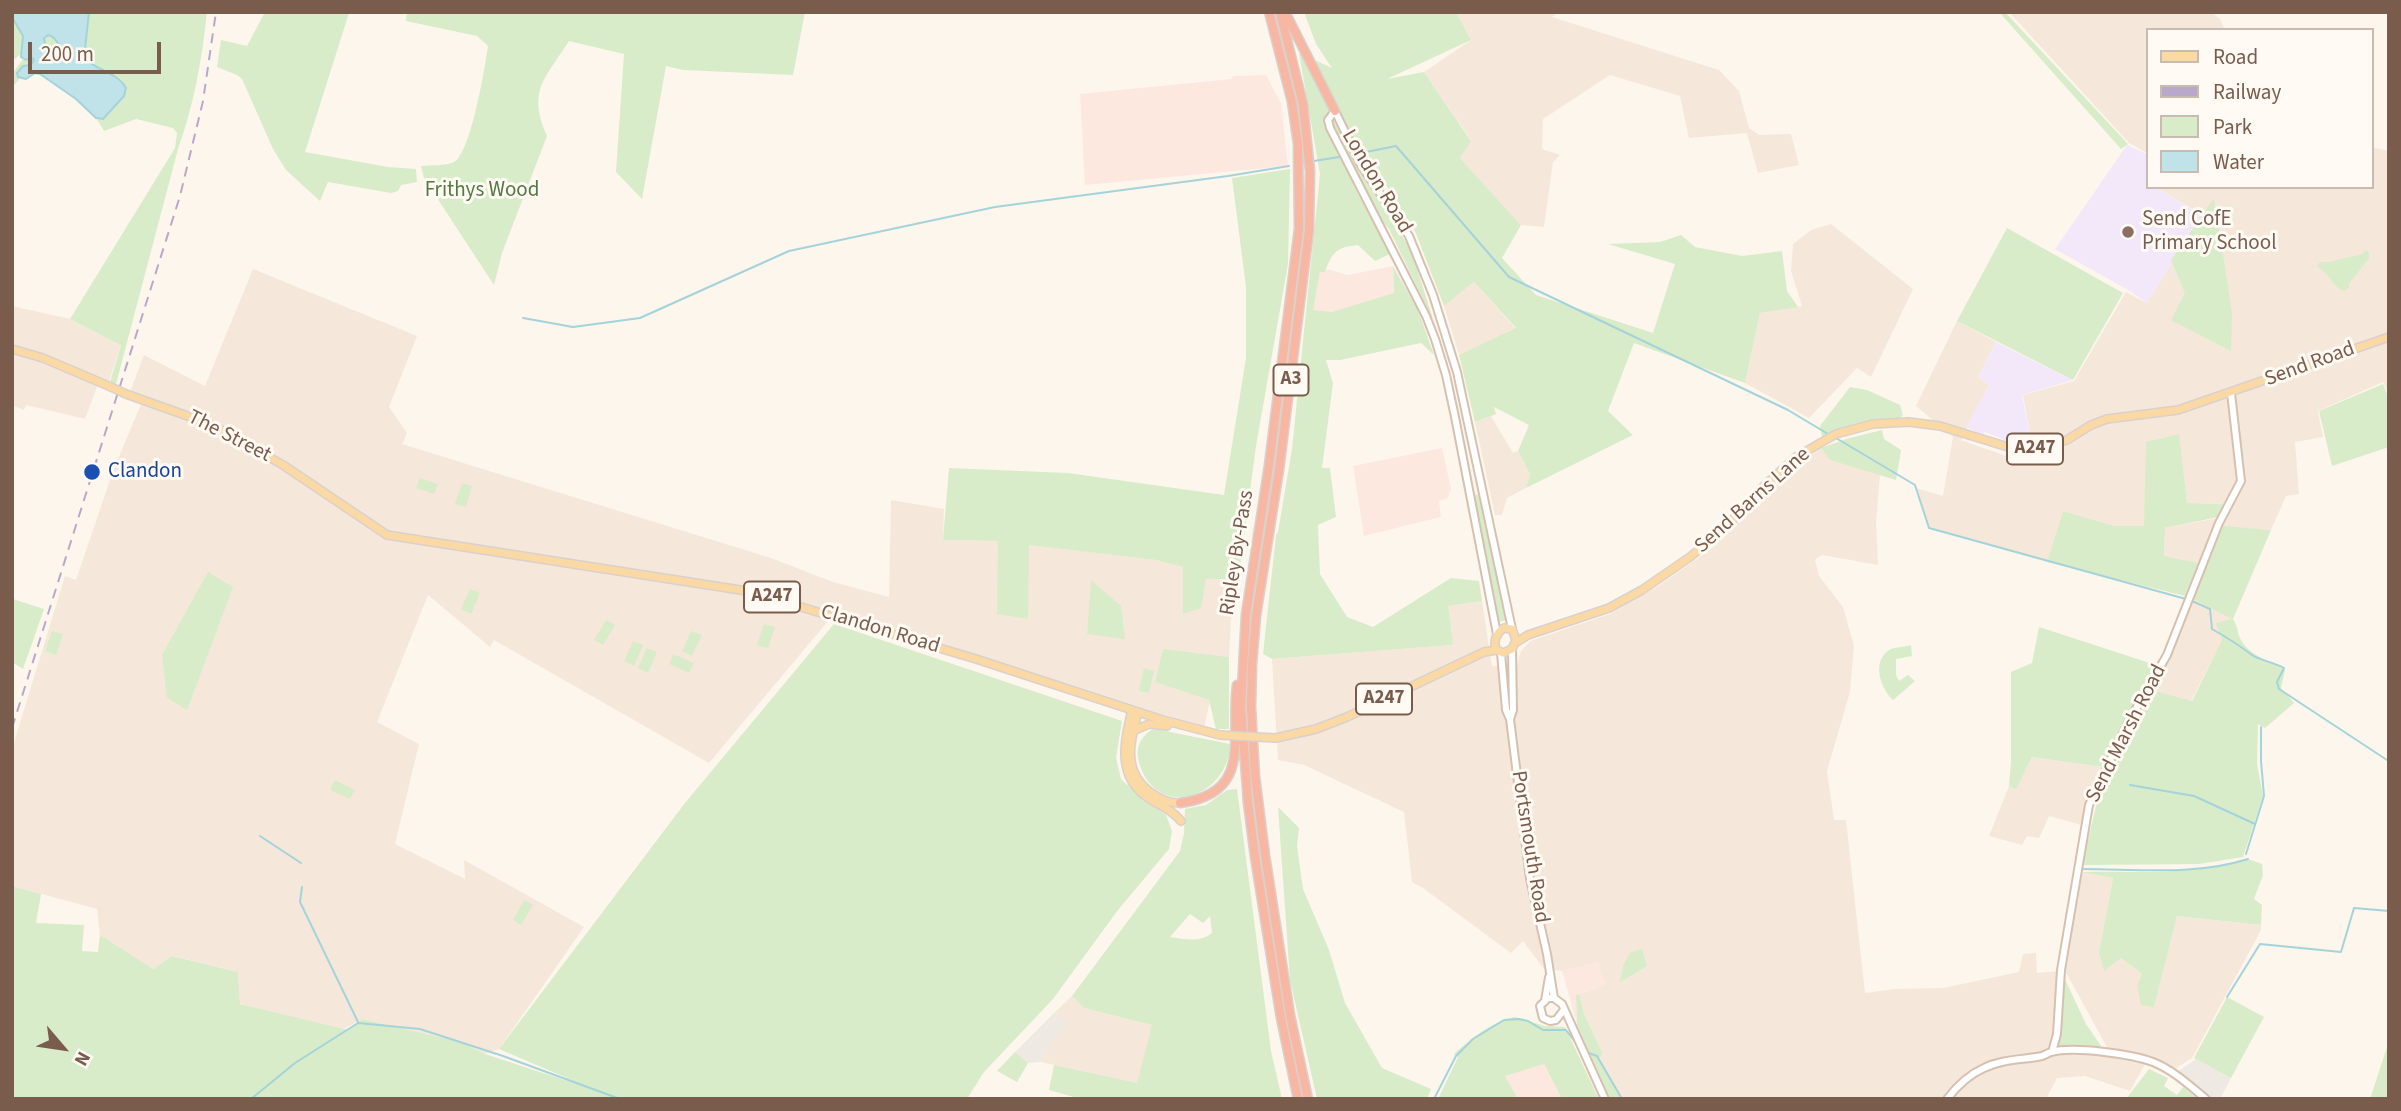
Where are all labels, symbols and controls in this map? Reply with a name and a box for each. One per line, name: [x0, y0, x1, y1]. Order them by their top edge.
scale bar: [32, 28, 164, 72]
legend: [2146, 28, 2373, 189]
text: 200 m: [41, 39, 94, 69]
text: Road: [2213, 42, 2258, 72]
text: Railway: [2213, 77, 2281, 107]
text: Park: [2213, 112, 2252, 142]
street label: London Road: [1335, 126, 1417, 238]
text: Water: [2213, 147, 2264, 177]
park label: Frithys Wood: [425, 178, 539, 204]
place label: Send CofE Primary School: [2142, 207, 2276, 257]
marker: Send CofE Primary School: [2120, 224, 2136, 240]
street label: Send Road: [2262, 337, 2358, 393]
road number: A3: [1274, 364, 1308, 396]
street label: The Street: [183, 405, 275, 469]
road number: A247: [2007, 433, 2063, 464]
street label: Send Barns Lane: [1690, 443, 1816, 559]
place label: Clandon: [108, 459, 182, 485]
marker: Clandon: [82, 462, 102, 482]
street label: Ripley By-Pass: [1216, 489, 1260, 617]
road number: A247: [744, 582, 800, 612]
street label: Clandon Road: [817, 600, 943, 660]
street label: Send Marsh Road: [2081, 661, 2173, 807]
road number: A247: [1356, 684, 1412, 714]
street label: Portsmouth Road: [1505, 769, 1553, 925]
north arrow: [28, 1013, 98, 1083]
text: N: [67, 1046, 97, 1070]

